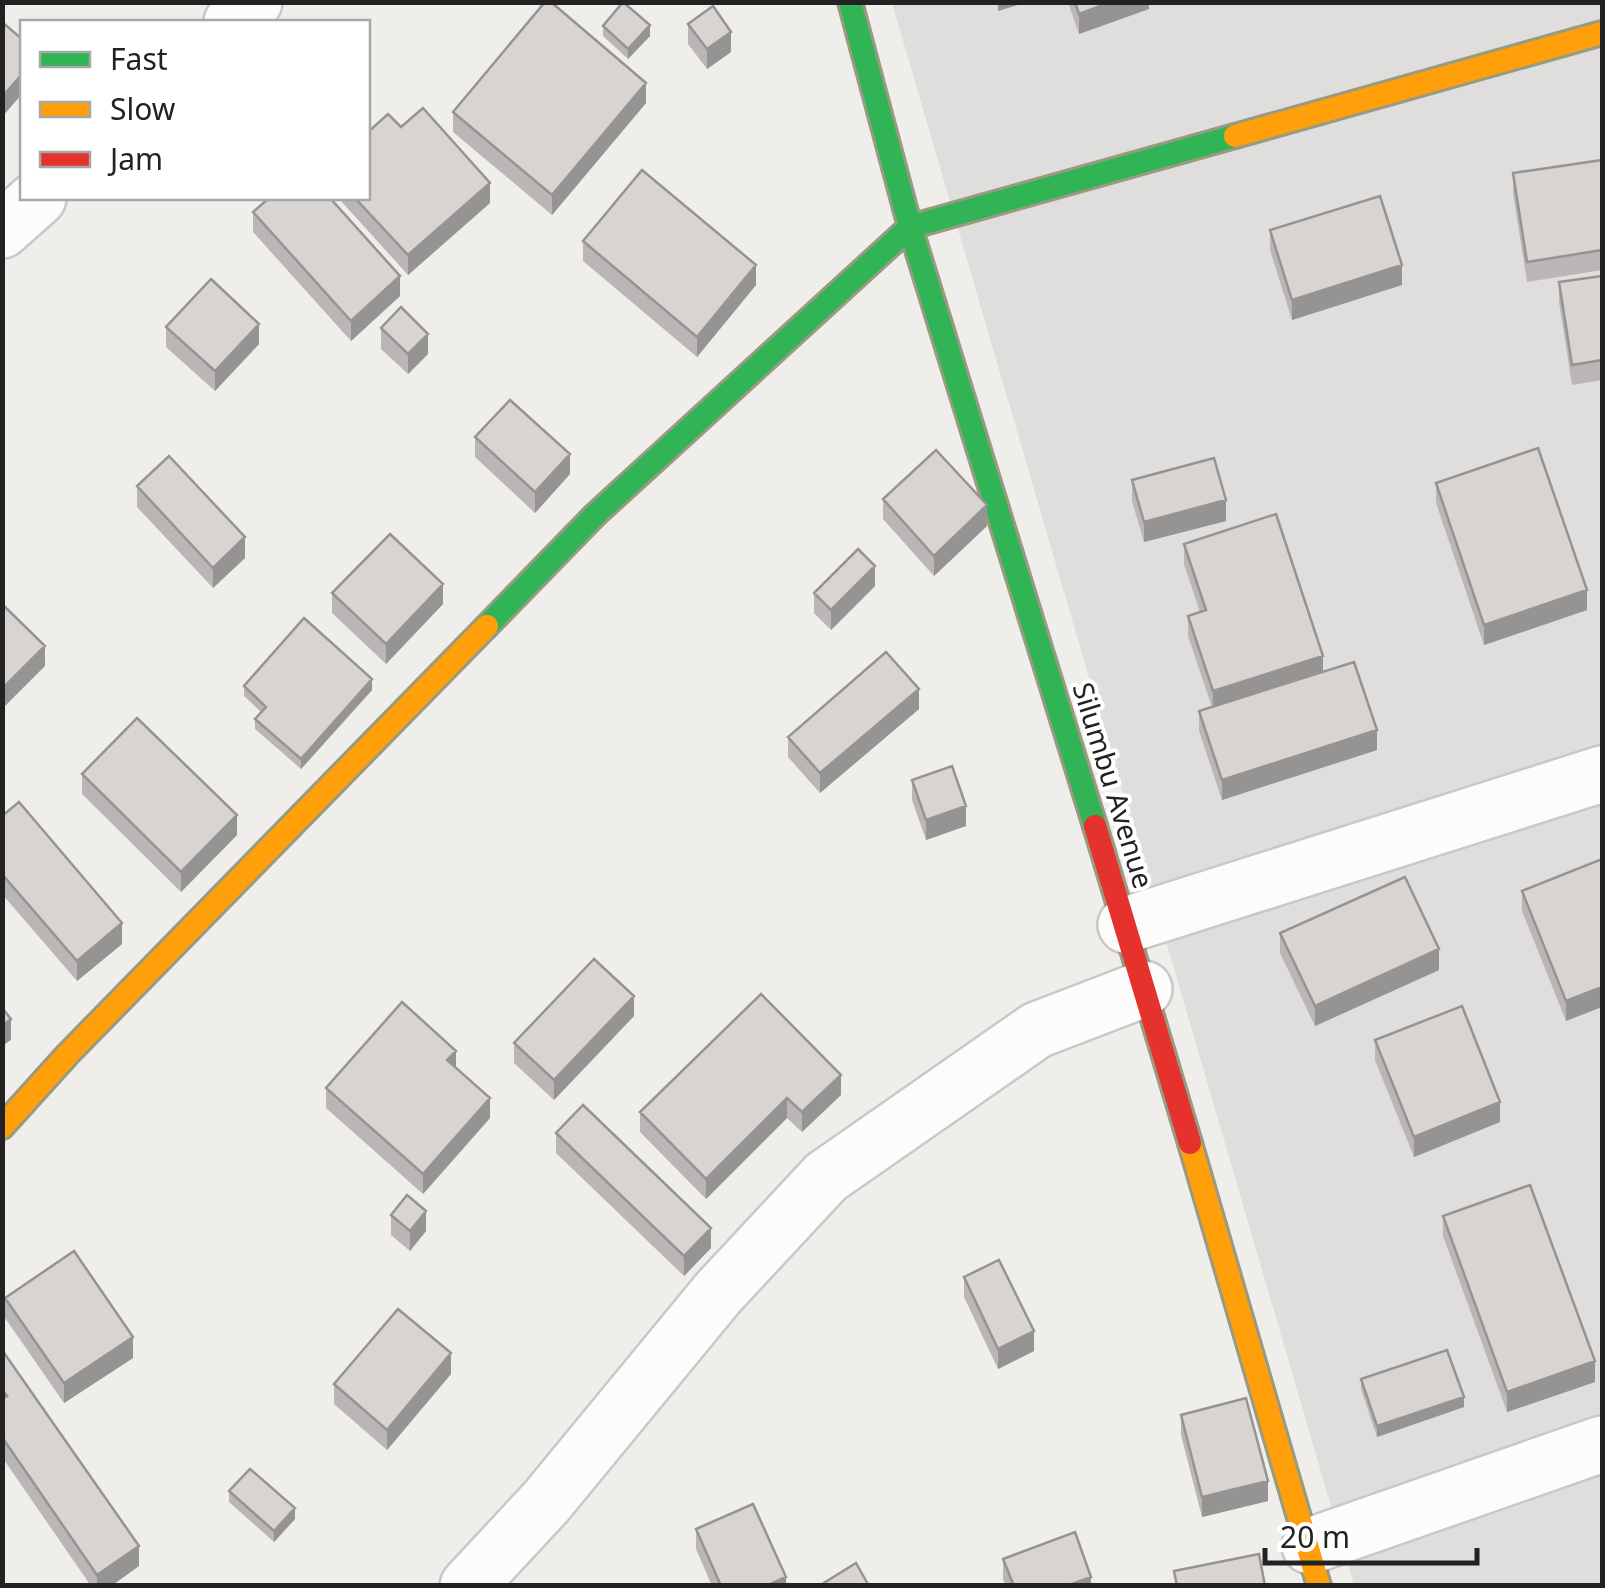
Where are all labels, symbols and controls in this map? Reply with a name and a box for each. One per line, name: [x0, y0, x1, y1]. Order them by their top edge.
legend: [20, 20, 370, 200]
text: Fast: [110, 38, 168, 79]
text: Slow: [110, 88, 176, 129]
text: Jam: [107, 138, 163, 179]
street label: Silumbu Avenue: [1065, 677, 1163, 893]
scale bar: [1265, 1503, 1478, 1565]
text: 20 m: [1280, 1516, 1350, 1557]

